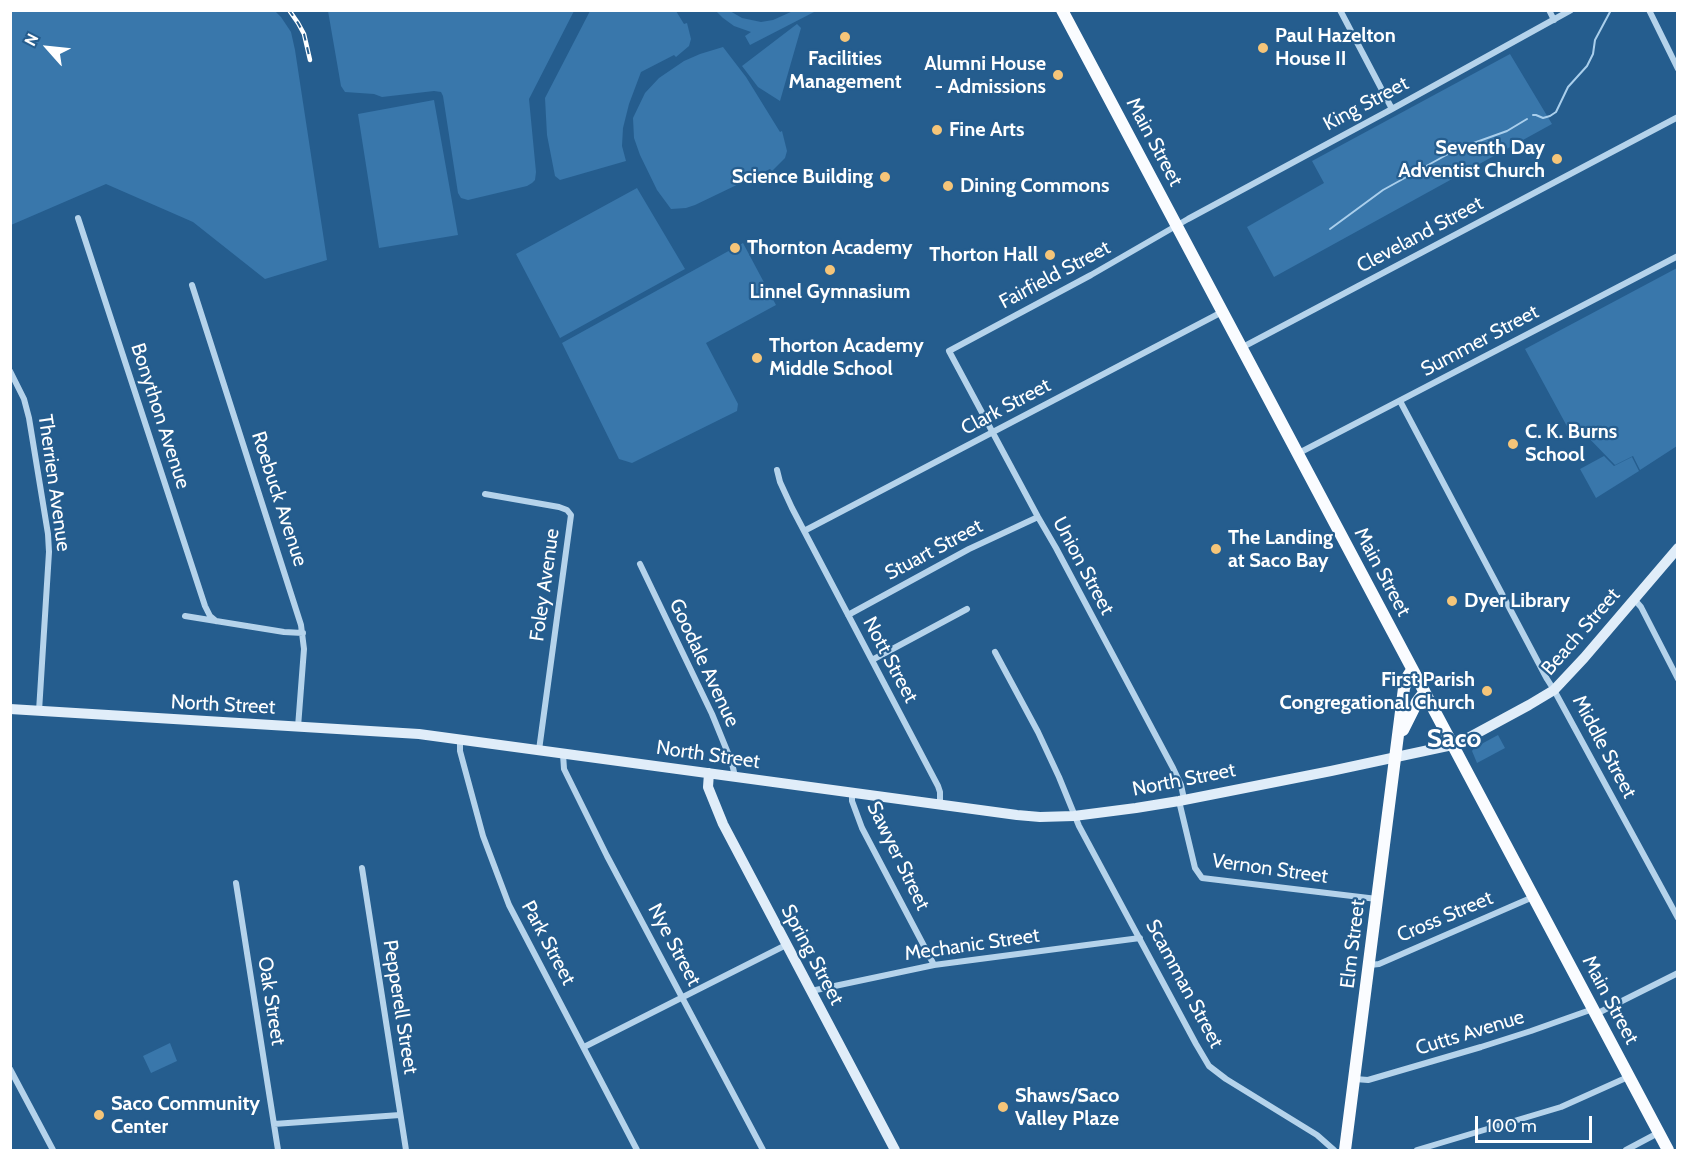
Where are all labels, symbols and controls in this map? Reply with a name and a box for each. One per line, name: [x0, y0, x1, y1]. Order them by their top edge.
north arrow: [18, 18, 78, 78]
place label: Paul Hazelton House II: [1275, 24, 1396, 71]
text: N: [20, 30, 43, 49]
marker: Facilities Management: [838, 30, 852, 44]
marker: Paul Hazelton House II: [1256, 41, 1270, 55]
place label: Facilities Management: [788, 47, 902, 94]
place label: Alumni House - Admissions: [924, 52, 1046, 99]
marker: Alumni House - Admissions: [1051, 68, 1065, 82]
street label: King Street: [1319, 72, 1413, 136]
street label: Main Street: [1121, 94, 1187, 190]
place label: Fine Arts: [949, 118, 1024, 142]
marker: Fine Arts: [930, 123, 944, 137]
place label: Seventh Day Adventist Church: [1398, 136, 1545, 183]
marker: Seventh Day Adventist Church: [1550, 152, 1564, 166]
place label: Science Building: [732, 165, 873, 189]
marker: Science Building: [878, 170, 892, 184]
place label: Dining Commons: [960, 174, 1109, 198]
marker: Dining Commons: [941, 179, 955, 193]
street label: Cleveland Street: [1353, 192, 1487, 278]
place label: Thornton Academy: [747, 236, 913, 260]
street label: Fairfield Street: [995, 236, 1115, 314]
marker: Thornton Academy: [728, 241, 742, 255]
place label: Thorton Hall: [929, 243, 1038, 267]
marker: Thorton Hall: [1043, 248, 1057, 262]
marker: Linnel Gymnasium: [823, 263, 837, 277]
place label: Linnel Gymnasium: [750, 280, 910, 304]
street label: Summer Street: [1417, 300, 1543, 382]
place label: Thorton Academy Middle School: [769, 334, 924, 381]
street label: Bonython Avenue: [125, 340, 195, 492]
marker: Thorton Academy Middle School: [750, 351, 764, 365]
street label: Clark Street: [957, 373, 1055, 441]
street label: Therrien Avenue: [33, 413, 75, 553]
place label: C. K. Burns School: [1525, 420, 1617, 467]
street label: Roebuck Avenue: [246, 428, 312, 570]
marker: C. K. Burns School: [1506, 437, 1520, 451]
street label: Union Street: [1047, 513, 1119, 619]
street label: Stuart Street: [881, 514, 987, 586]
street label: Main Street: [1349, 524, 1415, 620]
place label: The Landing at Saco Bay: [1228, 526, 1333, 573]
street label: Foley Avenue: [525, 527, 565, 643]
marker: The Landing at Saco Bay: [1209, 542, 1223, 556]
street label: Beach Street: [1537, 584, 1625, 680]
place label: Dyer Library: [1464, 589, 1570, 613]
marker: Dyer Library: [1445, 594, 1459, 608]
street label: Goodale Avenue: [664, 595, 744, 731]
street label: Nott Street: [857, 613, 923, 707]
place label: First Parish Congregational Church: [1279, 668, 1475, 715]
marker: First Parish Congregational Church: [1480, 684, 1494, 698]
street label: North Street: [170, 690, 276, 720]
street label: Middle Street: [1567, 691, 1641, 803]
district label: Saco: [1427, 723, 1481, 755]
street label: North Street: [655, 736, 761, 774]
street label: North Street: [1130, 758, 1238, 802]
street label: Sawyer Street: [861, 798, 935, 914]
street label: Vernon Street: [1210, 849, 1330, 889]
street label: Cross Street: [1394, 886, 1496, 948]
street label: Park Street: [516, 897, 580, 989]
street label: Elm Street: [1336, 898, 1370, 990]
street label: Nye Street: [642, 900, 706, 990]
street label: Spring Street: [776, 901, 848, 1009]
street label: Scamman Street: [1140, 916, 1228, 1052]
street label: Mechanic Street: [903, 924, 1041, 966]
street label: Pepperell Street: [378, 938, 422, 1076]
street label: Main Street: [1577, 952, 1643, 1048]
street label: Oak Street: [252, 955, 290, 1047]
street label: Cutts Avenue: [1413, 1005, 1527, 1061]
place label: Shaws/Saco Valley Plaze: [1015, 1084, 1119, 1131]
place label: Saco Community Center: [111, 1092, 260, 1139]
marker: Shaws/Saco Valley Plaze: [996, 1100, 1010, 1114]
scale bar: [1478, 1104, 1595, 1142]
marker: Saco Community Center: [92, 1108, 106, 1122]
text: 100 m: [1486, 1115, 1537, 1137]

